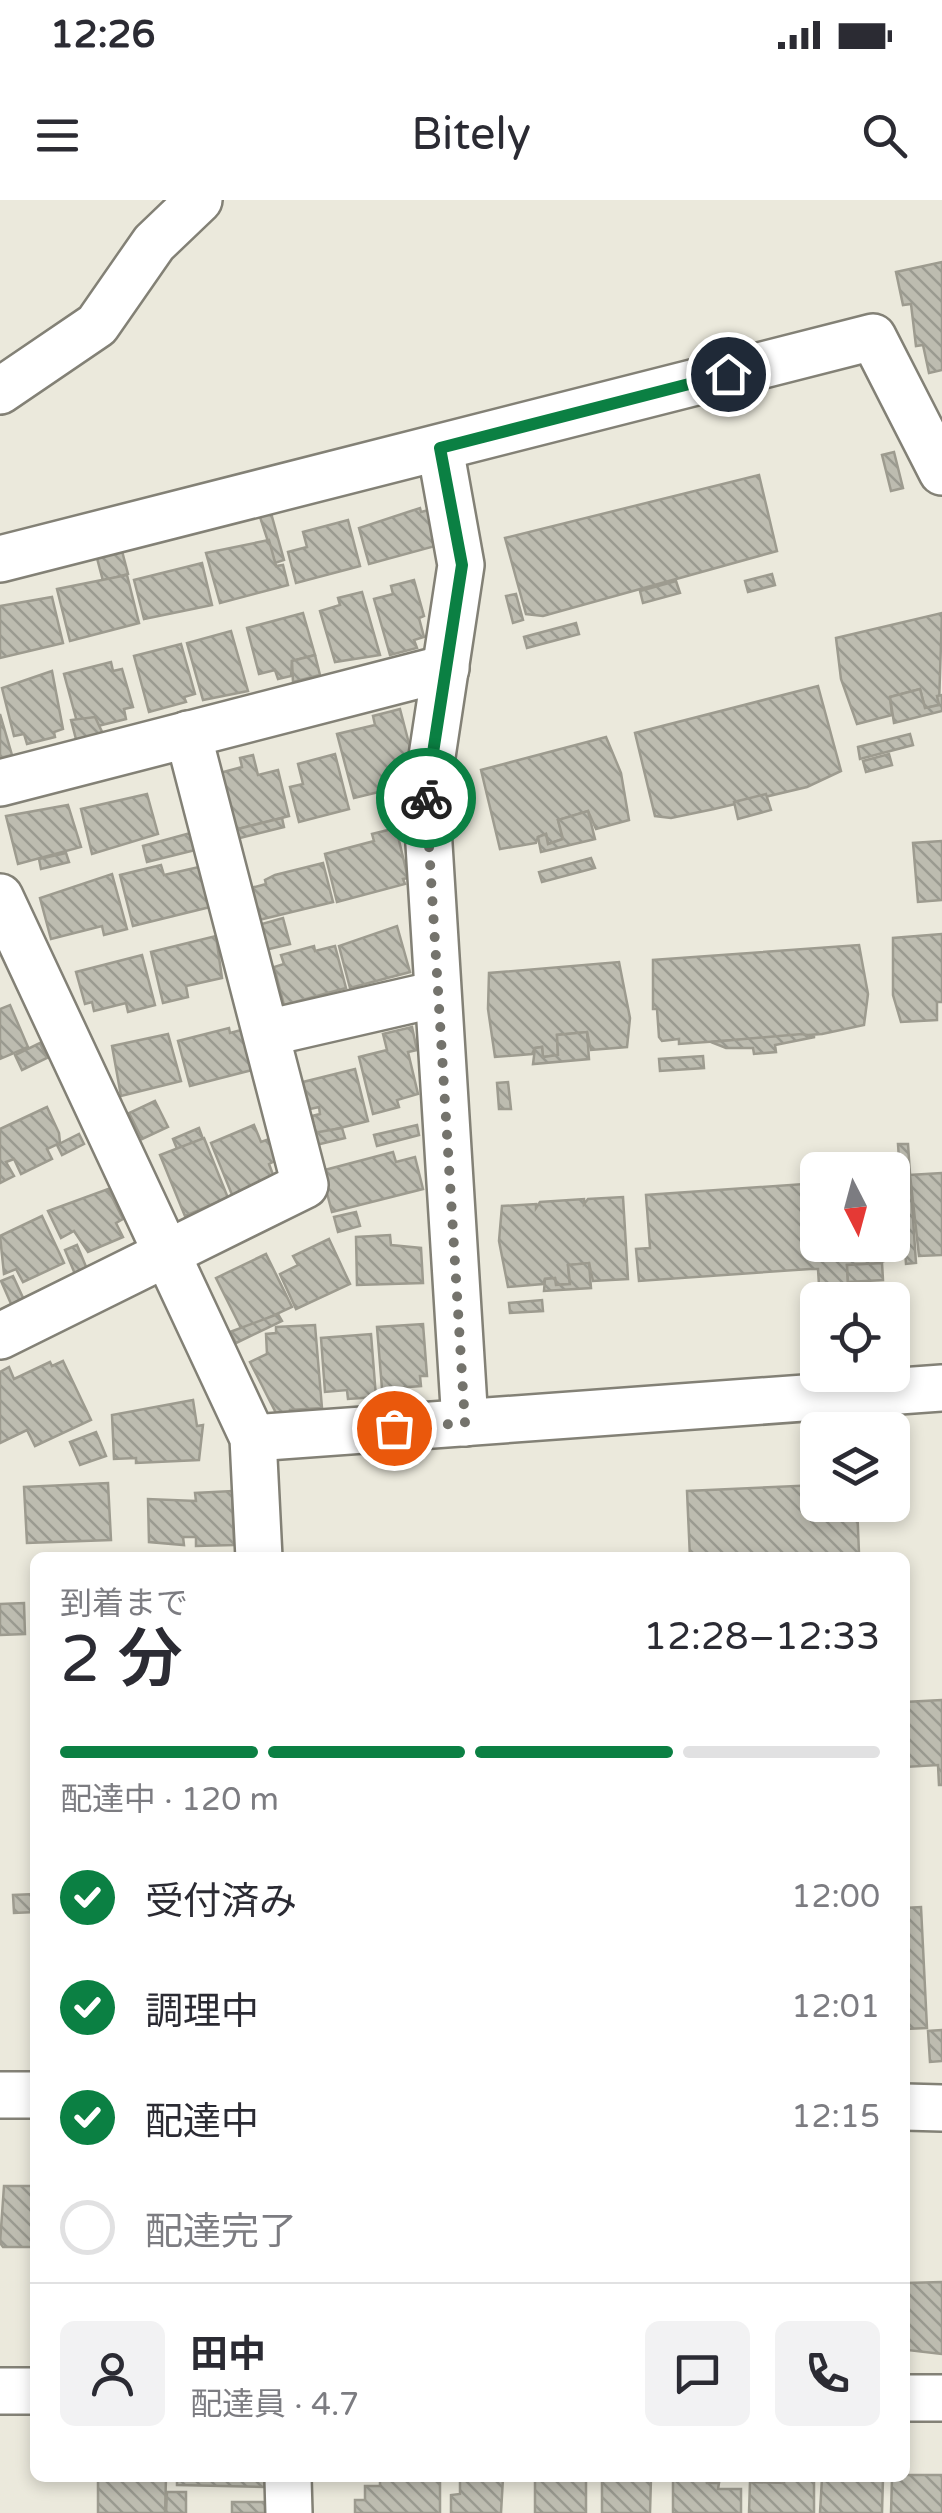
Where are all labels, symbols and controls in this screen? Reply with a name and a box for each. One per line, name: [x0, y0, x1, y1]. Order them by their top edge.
text: 12:26: [50, 12, 155, 58]
icon: menu: [30, 108, 85, 163]
text: Bitely: [411, 108, 531, 162]
icon: search: [857, 108, 912, 163]
pin: [686, 332, 771, 417]
icon: home: [701, 347, 756, 402]
courier: [376, 748, 476, 848]
icon: bike: [399, 771, 454, 826]
north arrow: [800, 1152, 910, 1262]
map controls: [800, 1152, 910, 1522]
button: locate: [800, 1282, 910, 1392]
pin: [352, 1386, 437, 1471]
icon: bag: [367, 1401, 422, 1456]
button: layers: [800, 1412, 910, 1522]
text: 到着まで: [60, 1585, 188, 1623]
text: 12:28–12:33: [643, 1614, 880, 1660]
text: 2 分: [60, 1621, 183, 1700]
text: 配達中 · 120 m: [60, 1781, 279, 1819]
icon: check: [60, 1870, 115, 1925]
text: 12:00: [791, 1878, 880, 1916]
text: 受付済み: [145, 1879, 297, 1925]
icon: check: [60, 1980, 115, 2035]
text: 12:01: [791, 1988, 880, 2026]
text: 調理中: [145, 1989, 259, 2035]
icon: check: [60, 2090, 115, 2145]
text: 12:15: [791, 2098, 880, 2136]
text: 配達中: [145, 2099, 259, 2145]
text: 配達完了: [145, 2209, 297, 2255]
button: person: [60, 2321, 165, 2426]
button: chat: [645, 2321, 750, 2426]
button: phone: [775, 2321, 880, 2426]
text: 田中: [190, 2332, 266, 2378]
text: 配達員 · 4.7: [190, 2386, 359, 2424]

